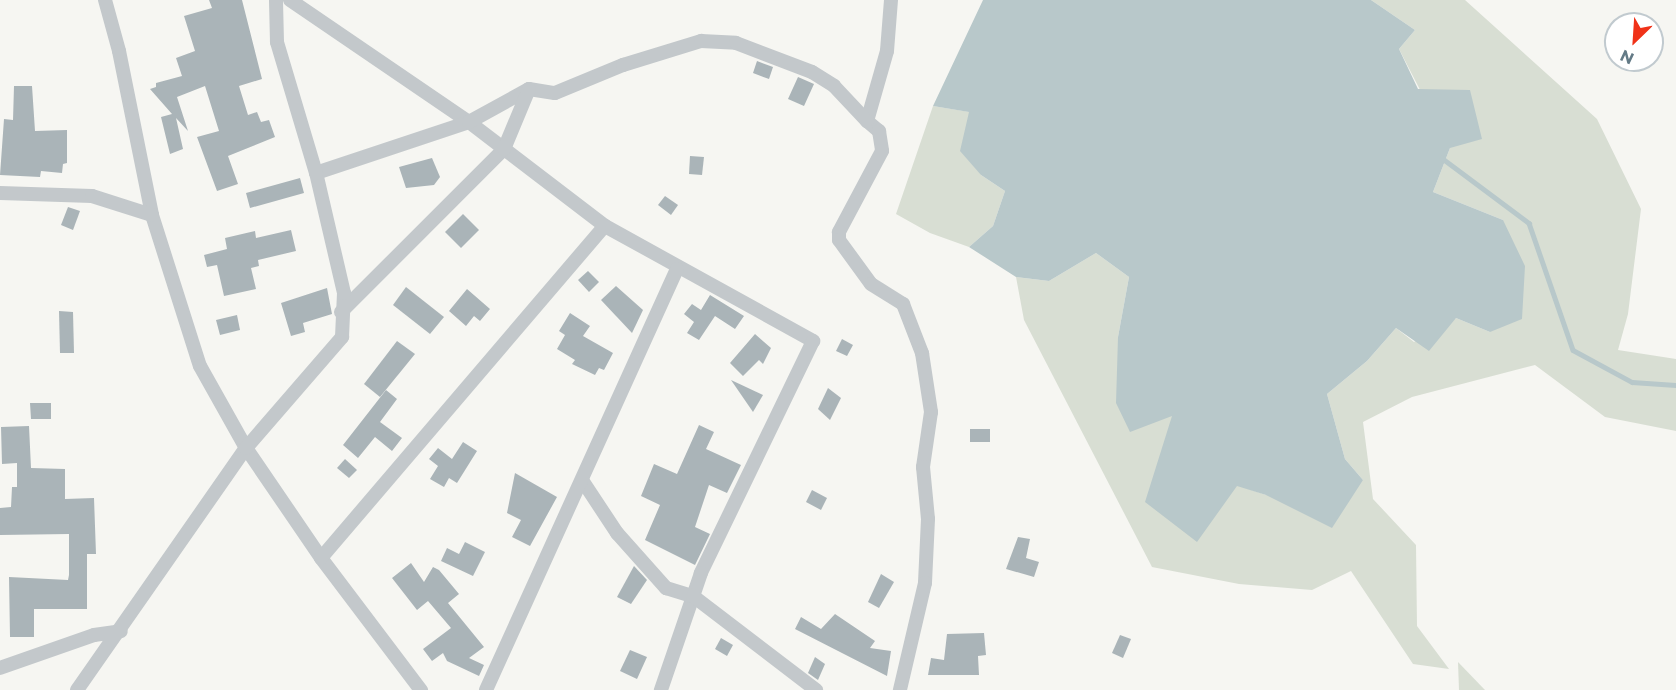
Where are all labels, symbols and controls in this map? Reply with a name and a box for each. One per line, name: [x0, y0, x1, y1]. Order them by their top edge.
north arrow: [1604, 12, 1664, 72]
text: N: [1617, 46, 1637, 68]

